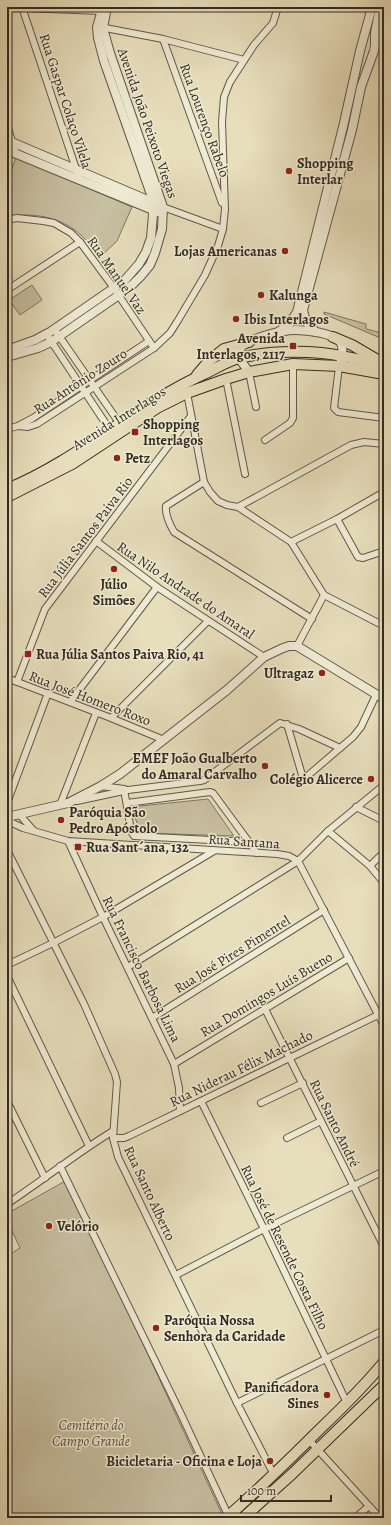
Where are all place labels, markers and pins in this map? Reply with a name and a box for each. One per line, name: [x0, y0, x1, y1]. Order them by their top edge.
place label: Shopping Interlar: [297, 154, 354, 189]
marker: Shopping Interlar: [284, 166, 294, 176]
place label: Lojas Americanas: [174, 242, 277, 261]
marker: Lojas Americanas: [280, 246, 290, 256]
place label: Kalunga: [269, 286, 318, 305]
marker: Kalunga: [256, 290, 266, 300]
place label: Ibis Interlagos: [244, 310, 329, 329]
marker: Ibis Interlagos: [231, 314, 241, 324]
place label: Avenida Interlagos, 2117: [196, 329, 285, 364]
marker: Avenida Interlagos, 2117: [288, 341, 298, 351]
place label: Shopping Interlagos: [143, 415, 203, 450]
marker: Shopping Interlagos: [130, 427, 140, 437]
place label: Petz: [125, 449, 151, 468]
marker: Petz: [112, 453, 122, 463]
marker: Júlio Simões: [109, 564, 119, 574]
place label: Júlio Simões: [93, 575, 136, 610]
place label: Rua Júlia Santos Paiva Rio, 41: [36, 645, 204, 664]
marker: Rua Júlia Santos Paiva Rio, 41: [23, 649, 33, 659]
place label: Ultragaz: [264, 664, 315, 683]
marker: Ultragaz: [317, 668, 327, 678]
place label: EMEF João Gualberto do Amaral Carvalho: [133, 749, 257, 784]
marker: EMEF João Gualberto do Amaral Carvalho: [260, 761, 270, 771]
place label: Colégio Alicerce: [270, 770, 364, 789]
marker: Colégio Alicerce: [366, 774, 376, 784]
place label: Paróquia São Pedro Apóstolo: [69, 803, 157, 838]
marker: Paróquia São Pedro Apóstolo: [56, 815, 66, 825]
place label: Rua Sant´ana, 132: [86, 838, 189, 857]
marker: Rua Sant´ana, 132: [73, 842, 83, 852]
place label: Velório: [56, 1217, 99, 1236]
marker: Velório: [44, 1221, 54, 1231]
place label: Paróquia Nossa Senhora da Caridade: [164, 1311, 286, 1346]
marker: Paróquia Nossa Senhora da Caridade: [151, 1323, 161, 1333]
place label: Panificadora Sines: [244, 1378, 319, 1413]
marker: Panificadora Sines: [322, 1390, 332, 1400]
place label: Bicicletaria - Oficina e Loja: [106, 1452, 262, 1471]
marker: Bicicletaria - Oficina e Loja: [265, 1456, 275, 1466]

